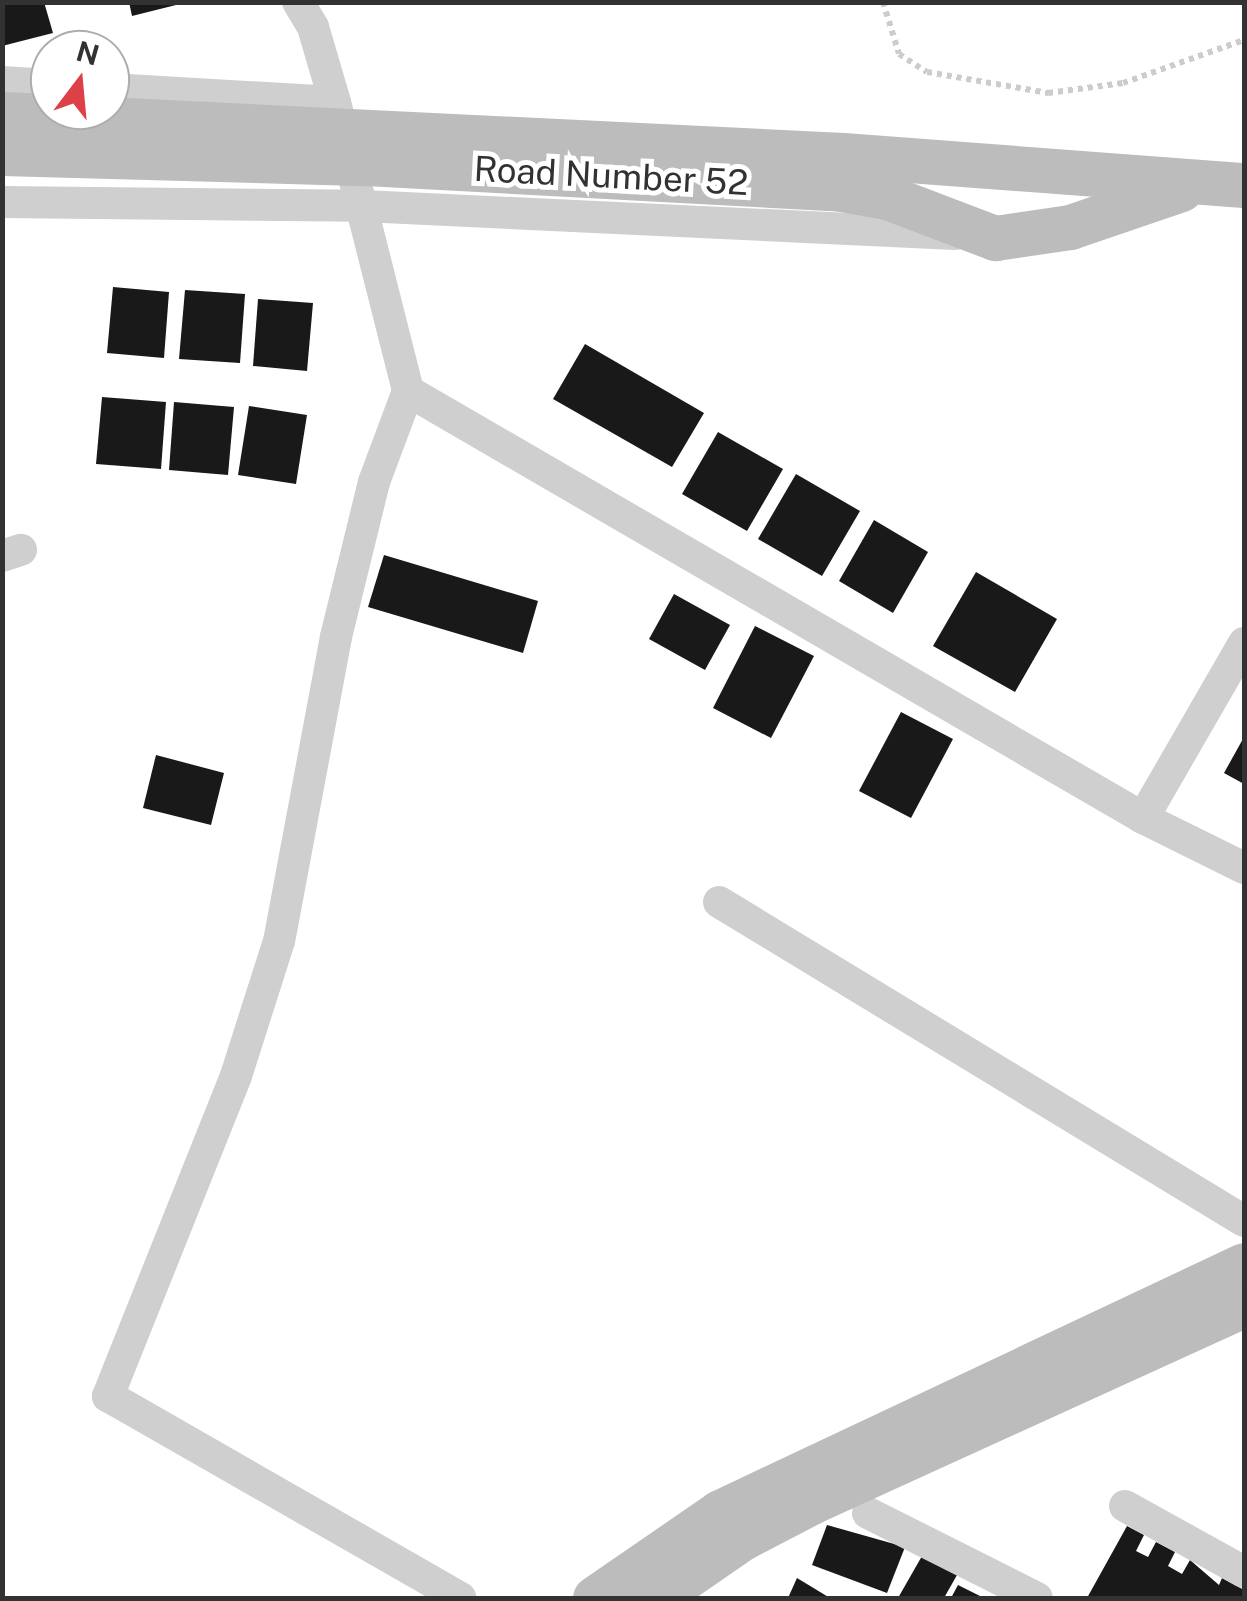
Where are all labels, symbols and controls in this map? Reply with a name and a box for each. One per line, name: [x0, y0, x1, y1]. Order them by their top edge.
north arrow: [30, 30, 130, 130]
text: N: [73, 34, 103, 71]
street label: Road Number 52: [473, 148, 749, 204]

